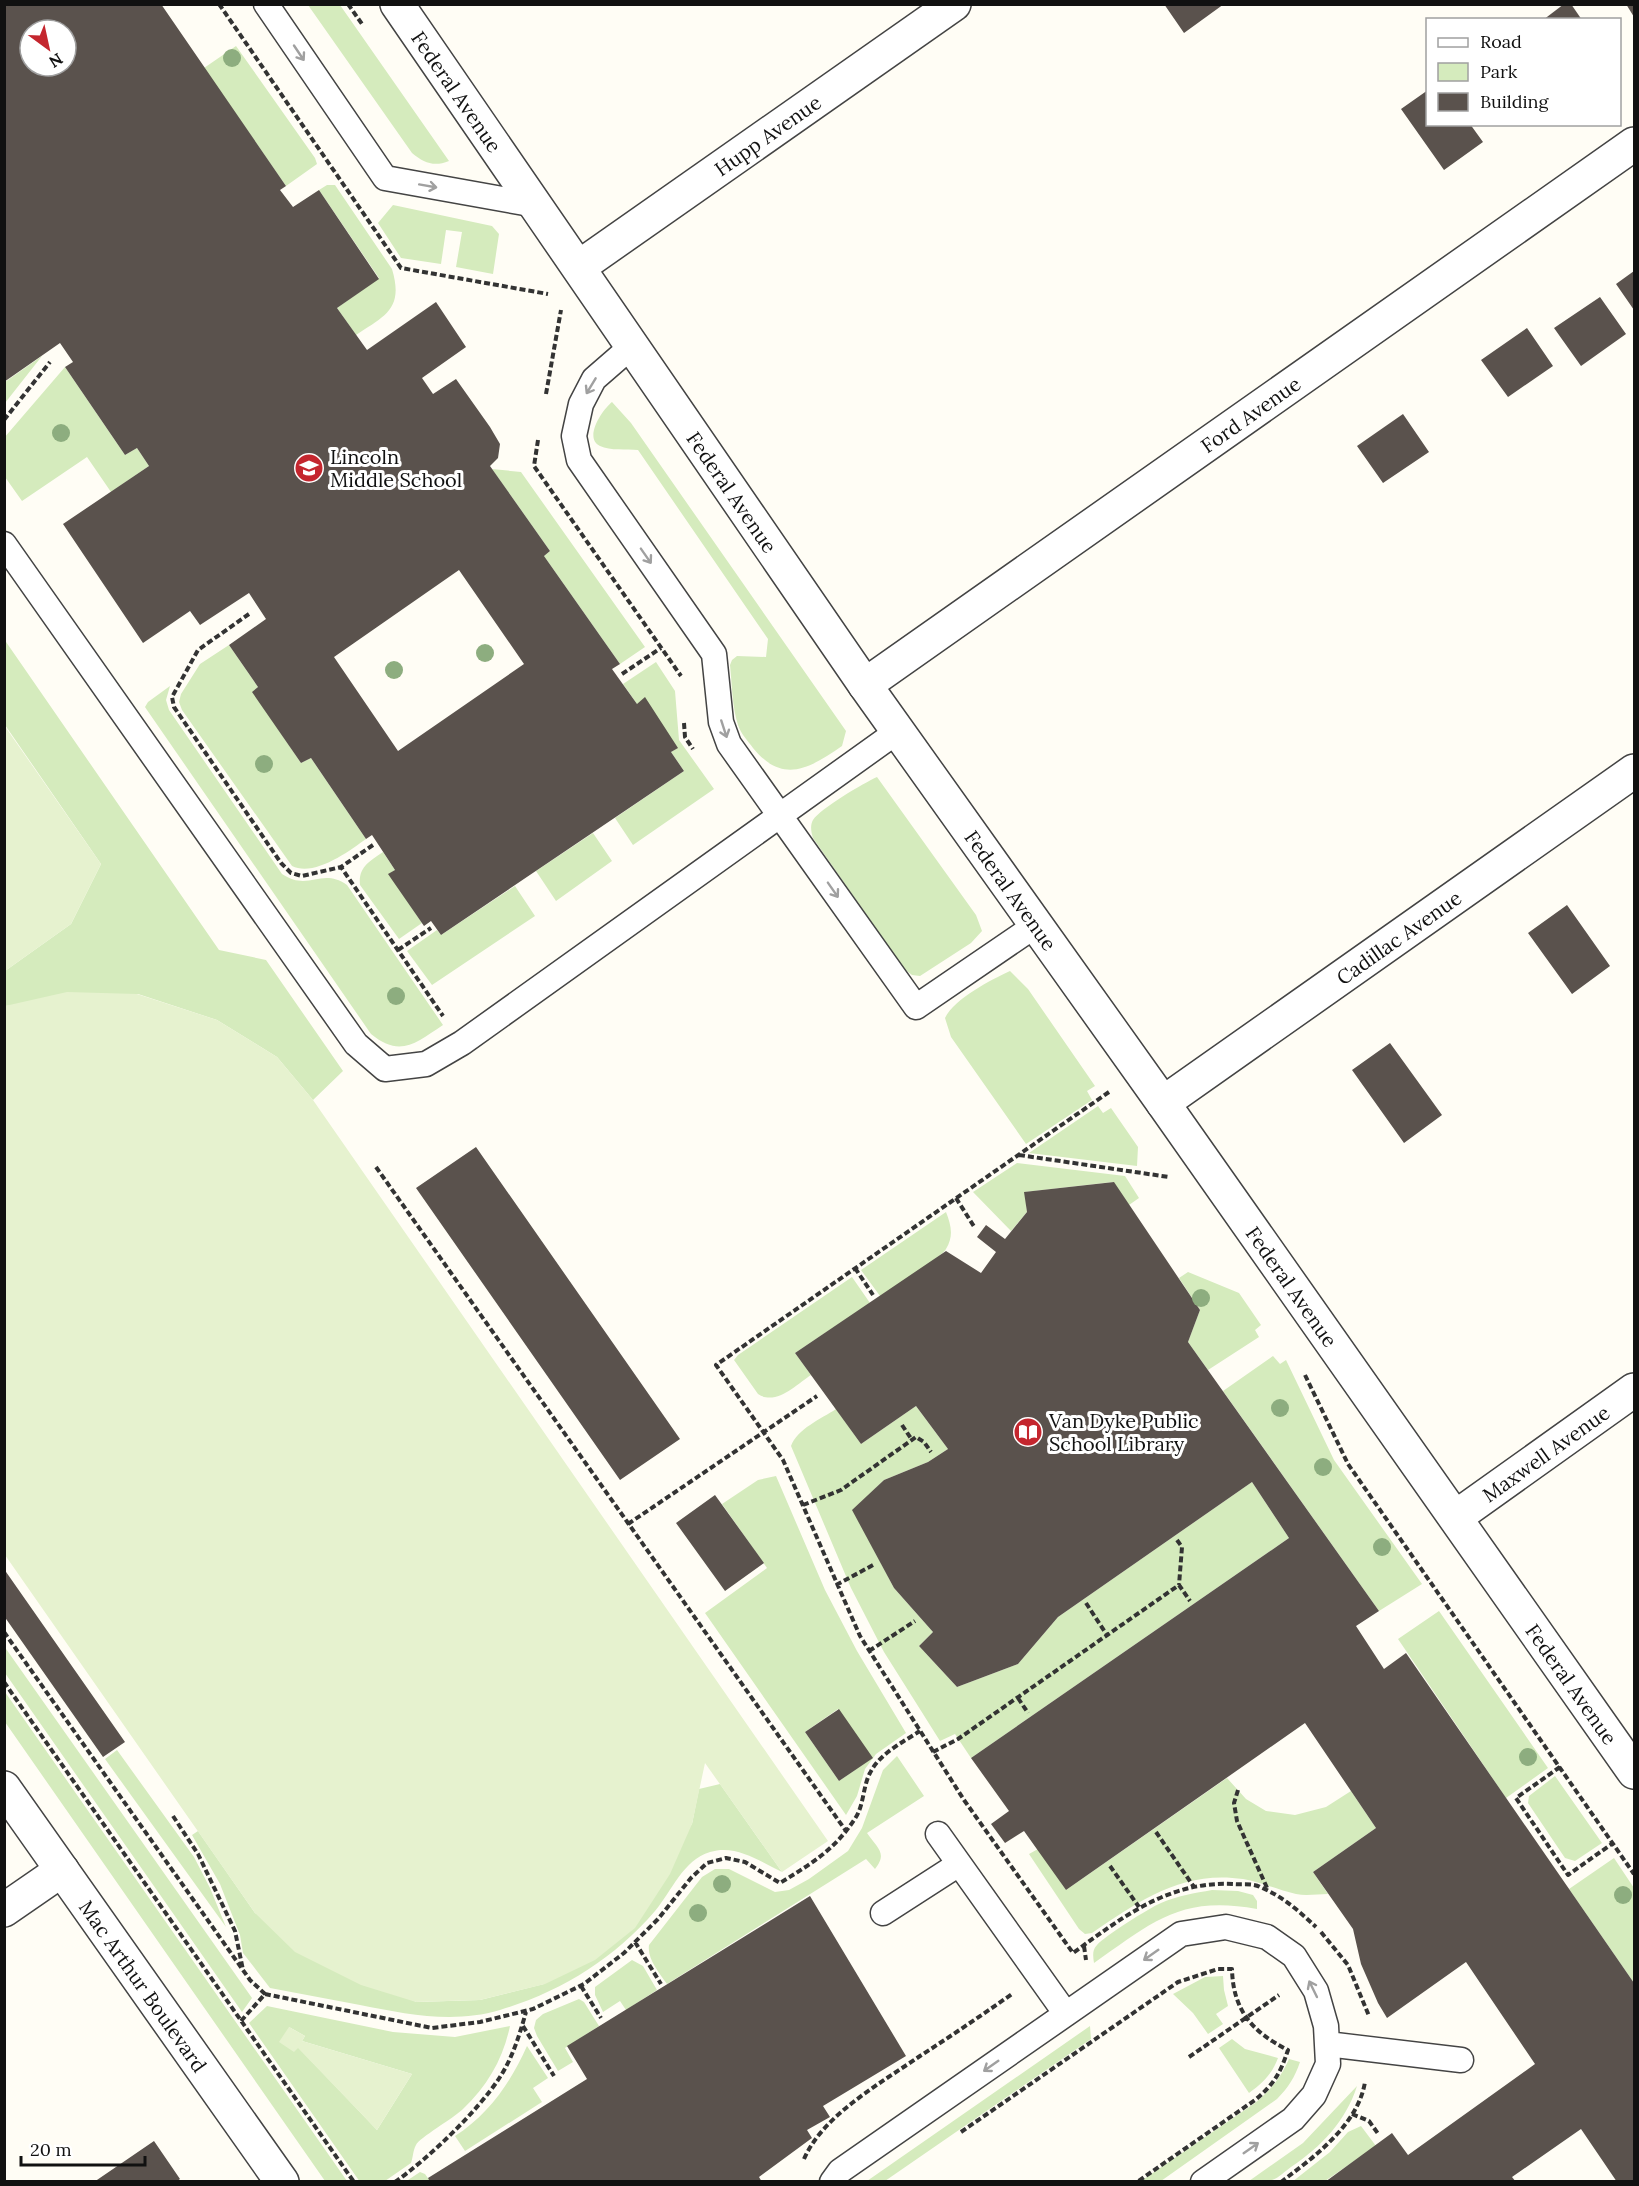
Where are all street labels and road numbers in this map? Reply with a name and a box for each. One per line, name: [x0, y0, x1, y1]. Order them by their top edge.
street label: Federal Avenue: [407, 26, 508, 157]
street label: Hupp Avenue: [709, 89, 825, 181]
street label: Ford Avenue: [1196, 370, 1305, 458]
street label: Federal Avenue: [682, 426, 783, 558]
street label: Federal Avenue: [960, 825, 1063, 955]
street label: Cadillac Avenue: [1331, 884, 1466, 990]
street label: Federal Avenue: [1241, 1221, 1343, 1352]
street label: Maxwell Avenue: [1477, 1399, 1614, 1507]
street label: Federal Avenue: [1521, 1619, 1623, 1749]
street label: Mac Arthur Boulevard: [74, 1895, 213, 2077]

